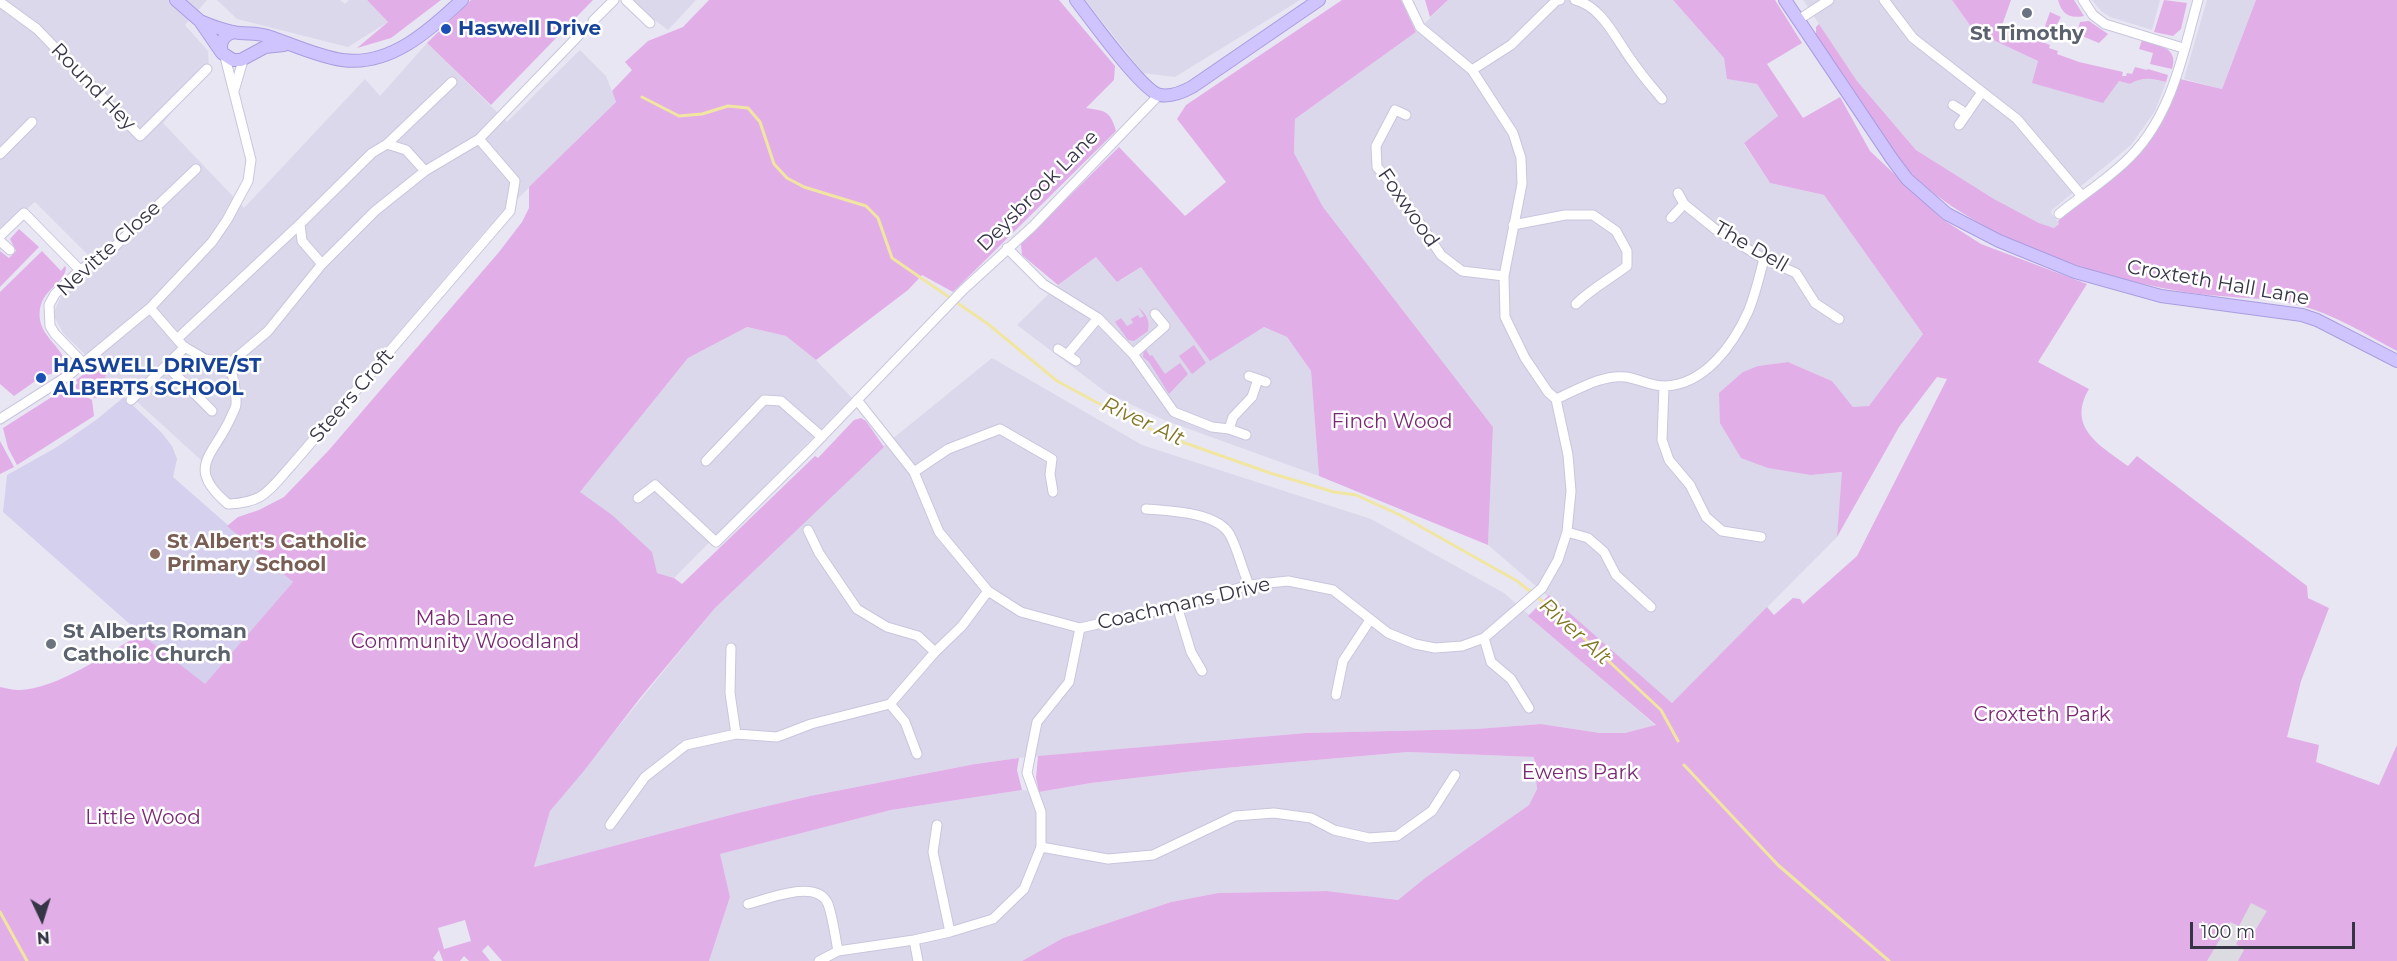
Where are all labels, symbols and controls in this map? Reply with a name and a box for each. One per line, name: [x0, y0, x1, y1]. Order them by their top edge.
marker: St Timothy: [2020, 6, 2034, 20]
place label: Haswell Drive: [458, 17, 601, 41]
marker: Haswell Drive: [439, 22, 453, 36]
place label: St Timothy: [1970, 22, 2084, 46]
street label: Round Hey: [46, 38, 140, 136]
street label: Deysbrook Lane: [972, 125, 1104, 257]
street label: Foxwood: [1372, 164, 1444, 252]
street label: Nevitte Close: [52, 196, 166, 302]
street label: The Dell: [1710, 216, 1792, 278]
street label: Croxteth Hall Lane: [2125, 255, 2311, 311]
street label: Steers Croft: [305, 344, 399, 448]
place label: HASWELL DRIVE/ST ALBERTS SCHOOL: [53, 354, 261, 401]
marker: HASWELL DRIVE/ST ALBERTS SCHOOL: [34, 371, 48, 385]
water label: River Alt: [1098, 392, 1188, 452]
park label: Finch Wood: [1331, 410, 1453, 434]
place label: St Albert's Catholic Primary School: [167, 530, 367, 577]
marker: St Albert's Catholic Primary School: [148, 547, 162, 561]
street label: Coachmans Drive: [1095, 572, 1273, 636]
water label: River Alt: [1534, 593, 1616, 671]
park label: Mab Lane Community Woodland: [351, 607, 579, 654]
place label: St Alberts Roman Catholic Church: [63, 620, 247, 667]
marker: St Alberts Roman Catholic Church: [44, 637, 58, 651]
park label: Croxteth Park: [1973, 703, 2111, 727]
park label: Ewens Park: [1522, 761, 1638, 785]
park label: Little Wood: [85, 806, 201, 830]
north arrow: [12, 889, 72, 949]
scale bar: [2193, 910, 2358, 948]
text: 100 m: [2201, 921, 2255, 943]
text: N: [36, 928, 50, 947]

